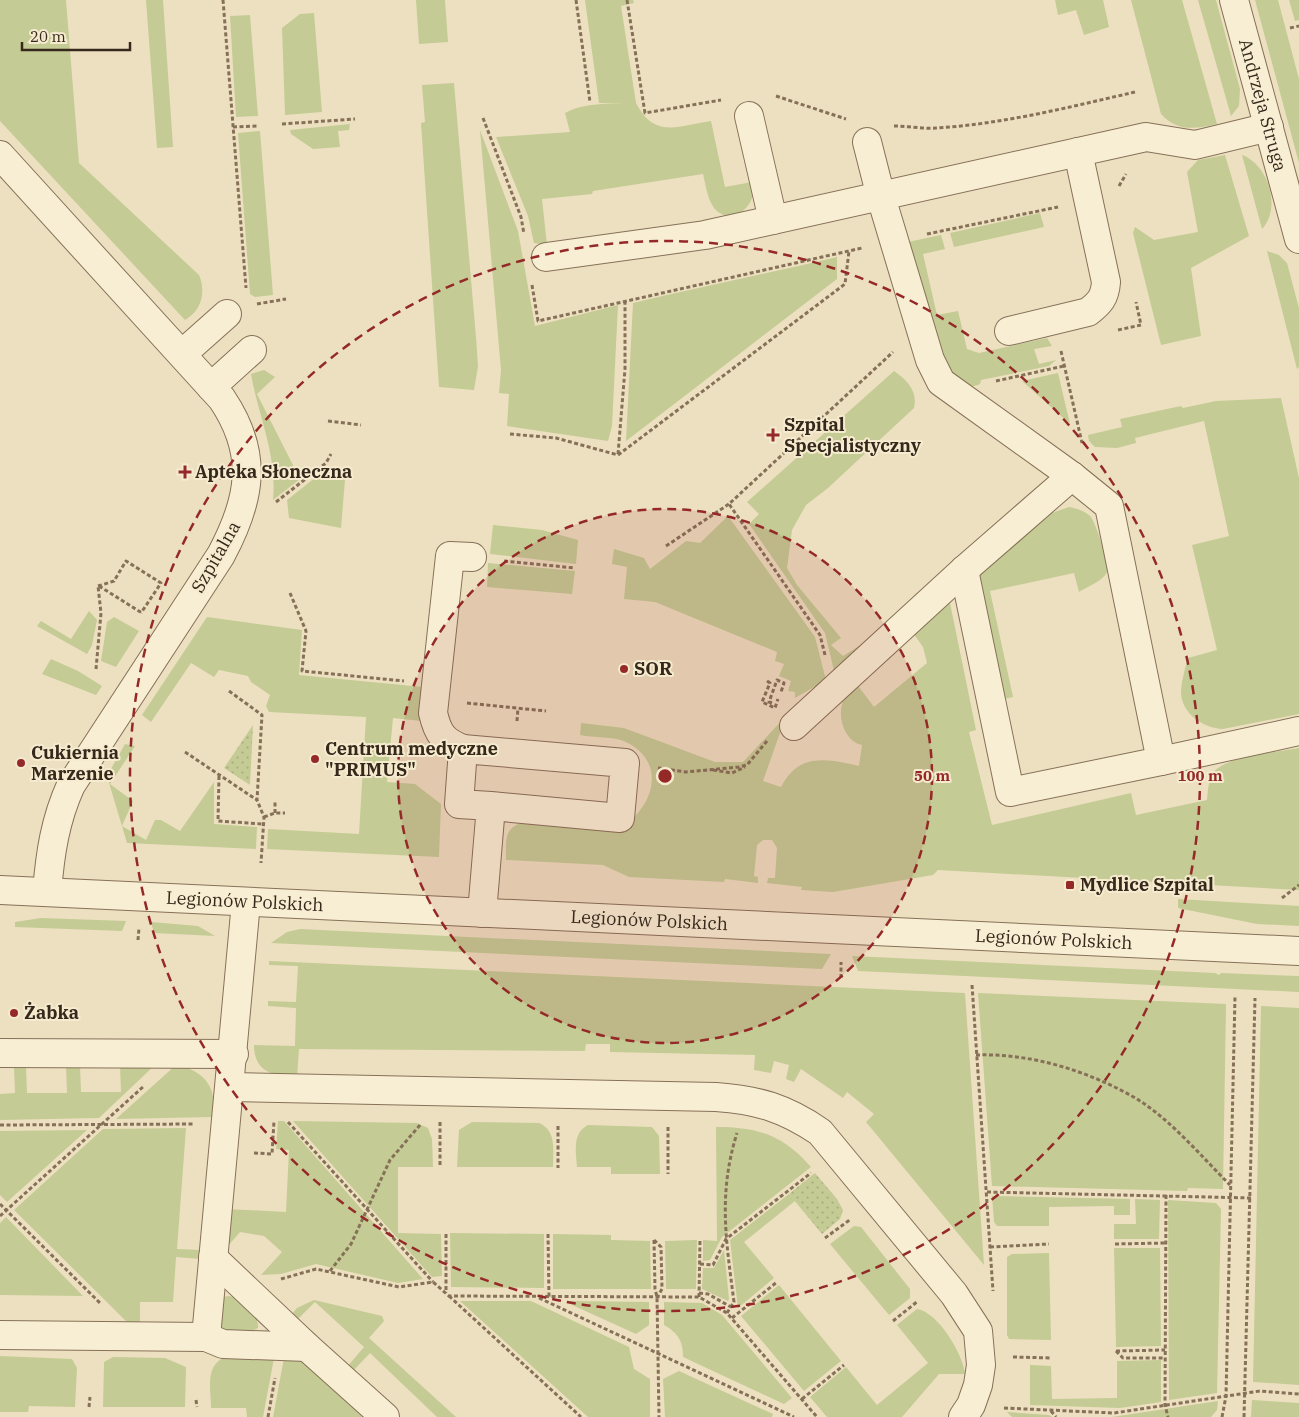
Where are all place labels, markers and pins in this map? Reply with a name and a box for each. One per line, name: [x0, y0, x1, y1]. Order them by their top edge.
place label: Szpital Specjalistyczny: [784, 413, 922, 457]
marker: Szpital Specjalistyczny: [766, 428, 780, 442]
place label: Apteka Słoneczna: [195, 460, 352, 483]
marker: Apteka Słoneczna: [179, 466, 191, 478]
place label: SOR: [634, 657, 672, 680]
marker: SOR: [618, 663, 630, 675]
place label: Centrum medyczne "PRIMUS": [325, 737, 498, 781]
place label: Cukiernia Marzenie: [31, 741, 119, 785]
marker: Centrum medyczne "PRIMUS": [309, 753, 321, 765]
marker: Cukiernia Marzenie: [15, 757, 27, 769]
centre of rings: [656, 767, 674, 785]
place label: Mydlice Szpital: [1080, 873, 1214, 896]
marker: Mydlice Szpital: [1064, 879, 1076, 891]
place label: Żabka: [24, 1001, 79, 1024]
marker: Żabka: [8, 1007, 20, 1019]

